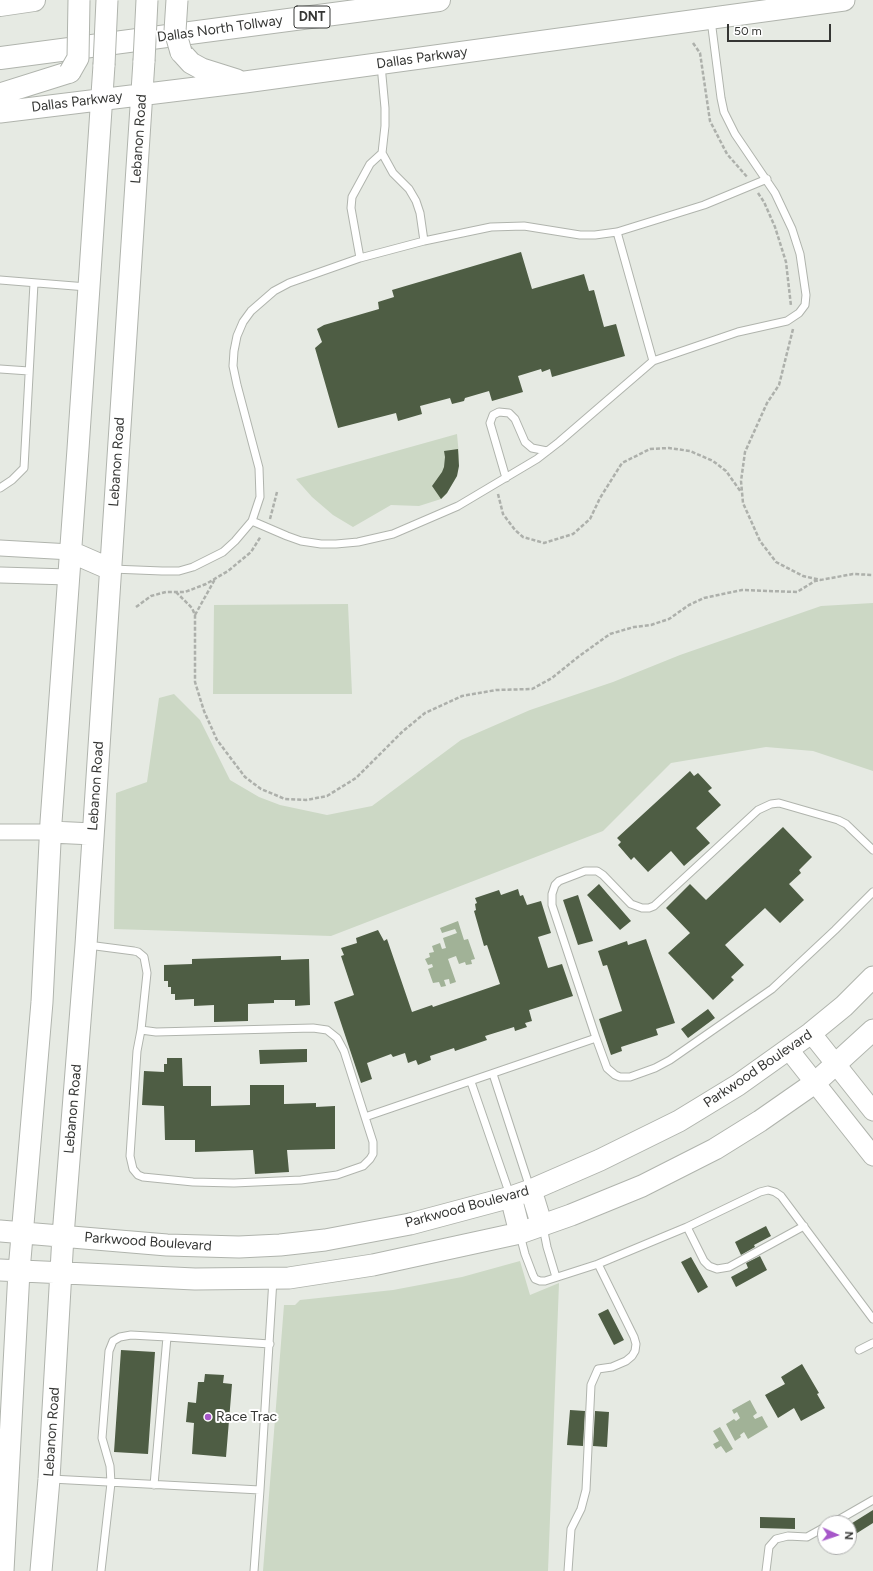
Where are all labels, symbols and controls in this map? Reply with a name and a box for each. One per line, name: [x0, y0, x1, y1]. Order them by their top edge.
road number: DNT: [294, 6, 330, 28]
street label: Dallas North Tollway: [156, 12, 284, 46]
scale bar: [729, 16, 833, 42]
text: 50 m: [734, 24, 762, 38]
street label: Dallas Parkway: [375, 43, 469, 73]
street label: Dallas Parkway: [30, 88, 124, 116]
street label: Lebanon Road: [127, 94, 151, 184]
street label: Lebanon Road: [105, 417, 129, 507]
street label: Lebanon Road: [84, 741, 108, 831]
street label: Parkwood Boulevard: [700, 1026, 816, 1112]
street label: Lebanon Road: [61, 1064, 85, 1154]
street label: Parkwood Boulevard: [403, 1182, 531, 1232]
street label: Parkwood Boulevard: [84, 1229, 212, 1255]
street label: Lebanon Road: [40, 1387, 64, 1477]
place label: Race Trac: [216, 1409, 277, 1425]
marker: Race Trac: [203, 1412, 213, 1422]
north arrow: [817, 1515, 857, 1555]
text: N: [842, 1531, 855, 1540]

